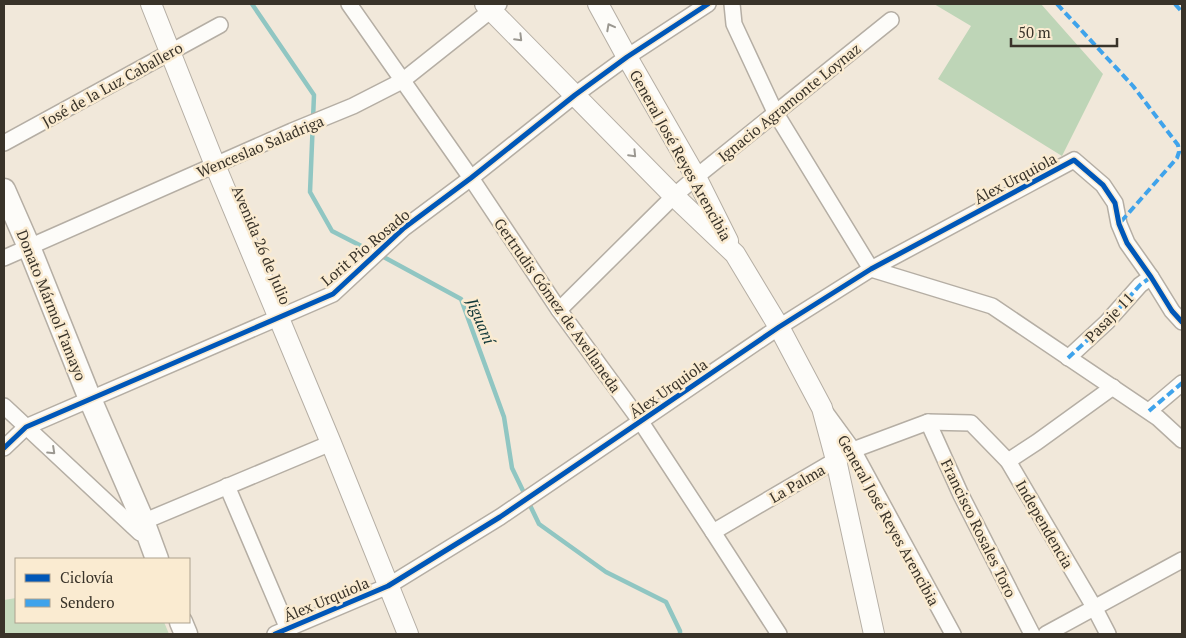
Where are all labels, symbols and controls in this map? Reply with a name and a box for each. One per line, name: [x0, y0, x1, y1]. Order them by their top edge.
scale bar: [1011, 15, 1117, 47]
text: 50 m: [1018, 22, 1051, 42]
one-way arrow: [607, 23, 617, 32]
one-way arrow: [513, 32, 522, 41]
street label: José de la Luz Caballero: [38, 37, 186, 131]
street label: Ignacio Agramonte Loynaz: [713, 38, 865, 166]
street label: General José Reyes Arencibia: [626, 66, 737, 244]
street label: Wenceslao Saladriga: [193, 110, 327, 182]
one-way arrow: [627, 148, 636, 157]
street label: Álex Urquiola: [970, 148, 1060, 208]
street label: Avenida 26 de Julio: [228, 183, 296, 307]
street label: Lorit Pio Rosado: [317, 204, 413, 290]
street label: Gertrudis Gómez de Avellaneda: [490, 214, 626, 397]
street label: Donato Mármol Tamayo: [13, 227, 91, 383]
street label: Pasaje 11: [1080, 288, 1138, 346]
water label: Jiguaní: [461, 294, 501, 349]
street label: Álex Urquiola: [625, 353, 711, 422]
street label: General José Reyes Arencibia: [834, 431, 945, 609]
one-way arrow: [47, 445, 56, 454]
street label: Francisco Rosales Toro: [937, 455, 1021, 601]
street label: La Palma: [766, 459, 829, 507]
street label: Independencia: [1012, 476, 1079, 572]
legend: [15, 558, 190, 623]
text: Ciclovía: [60, 567, 114, 587]
street label: Álex Urquiola: [280, 572, 372, 626]
text: Sendero: [60, 592, 114, 612]

